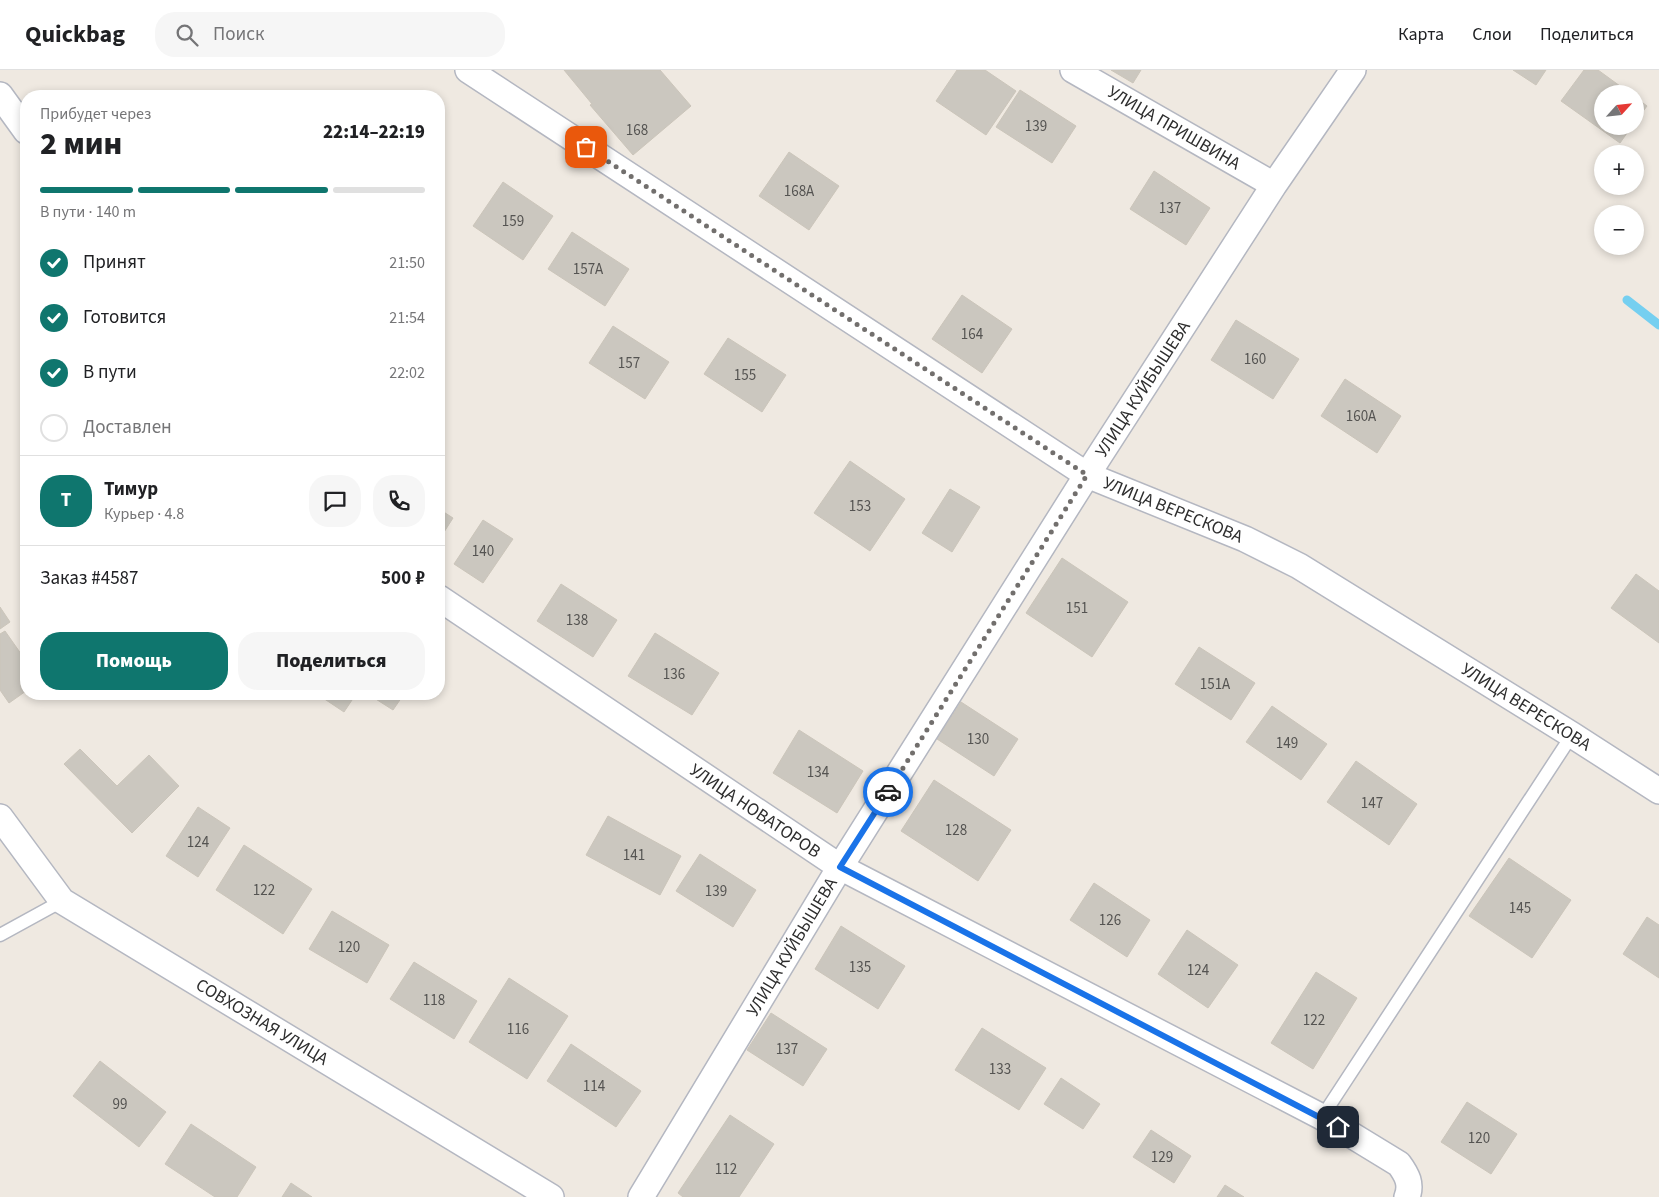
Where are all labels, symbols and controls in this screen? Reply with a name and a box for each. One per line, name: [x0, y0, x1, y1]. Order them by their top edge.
search box: [155, 12, 505, 57]
text: Quickbag: [25, 17, 125, 52]
icon: search: [173, 21, 201, 49]
text: Поиск: [213, 21, 264, 48]
text: Карта: [1398, 22, 1444, 47]
text: Слои: [1472, 22, 1512, 47]
text: Поделиться: [1540, 22, 1634, 47]
street label: УЛИЦА ПРИШВИНА: [1103, 80, 1245, 176]
north arrow: [1594, 85, 1644, 135]
map controls: [1594, 85, 1644, 255]
text: Прибудет через: [40, 103, 151, 125]
house number: 139: [1025, 116, 1047, 137]
text: 22:14–22:19: [323, 119, 425, 146]
house number: 168: [626, 120, 648, 141]
text: 2 мин: [40, 121, 122, 167]
pin: [565, 126, 607, 168]
icon: bag: [572, 133, 600, 161]
button: +: [1594, 145, 1644, 195]
house number: 168А: [784, 181, 815, 202]
house number: 137: [1159, 198, 1181, 219]
text: В пути · 140 m: [40, 201, 136, 223]
button: −: [1594, 205, 1644, 255]
house number: 159: [502, 211, 524, 232]
icon: check: [40, 249, 68, 277]
text: Принят: [83, 249, 146, 276]
text: 21:50: [389, 252, 425, 274]
house number: 157А: [573, 259, 604, 280]
icon: check: [40, 304, 68, 332]
text: Готовится: [83, 304, 166, 331]
text: 21:54: [389, 307, 425, 329]
street label: УЛИЦА КУЙБЫШЕВА: [1089, 316, 1197, 462]
house number: 164: [961, 324, 984, 345]
house number: 160: [1244, 349, 1266, 370]
house number: 157: [618, 353, 640, 374]
icon: check: [40, 359, 68, 387]
text: В пути: [83, 359, 137, 386]
text: 22:02: [389, 362, 425, 384]
house number: 155: [734, 365, 756, 386]
house number: 160А: [1346, 406, 1377, 427]
text: Доставлен: [83, 414, 172, 441]
street label: УЛИЦА ВЕРЕСКОВА: [1099, 471, 1247, 550]
button: chat: [309, 475, 361, 527]
button: phone: [373, 475, 425, 527]
text: Тимур: [104, 476, 158, 503]
text: Т: [61, 487, 71, 514]
house number: 153: [849, 496, 871, 517]
text: Курьер · 4.8: [104, 503, 184, 525]
house number: 140: [472, 541, 494, 562]
text: Заказ #4587: [40, 565, 139, 592]
text: 500 ₽: [381, 565, 425, 592]
house number: 151: [1066, 598, 1088, 619]
house number: 138: [566, 610, 588, 631]
button: Помощь: [40, 632, 228, 690]
button: Поделиться: [238, 632, 425, 690]
street label: УЛИЦА ВЕРЕСКОВА: [1456, 657, 1596, 757]
house number: 136: [663, 664, 685, 685]
house number: 151А: [1200, 674, 1231, 695]
house number: 130: [967, 729, 989, 750]
house number: 149: [1276, 733, 1298, 754]
street label: УЛИЦА НОВАТОРОВ: [684, 758, 826, 864]
house number: 134: [807, 762, 830, 783]
courier: [863, 767, 913, 817]
icon: car: [874, 778, 902, 806]
house number: 147: [1361, 793, 1383, 814]
house number: 128: [945, 820, 967, 841]
house number: 124: [187, 832, 210, 853]
house number: 141: [623, 845, 645, 866]
street label: УЛИЦА КУЙБЫШЕВА: [741, 873, 844, 1021]
house number: 122: [253, 880, 275, 901]
house number: 139: [705, 881, 727, 902]
house number: 145: [1509, 898, 1531, 919]
house number: 126: [1099, 910, 1121, 931]
house number: 120: [338, 937, 360, 958]
house number: 135: [849, 957, 871, 978]
house number: 124: [1187, 960, 1210, 981]
street label: СОВХОЗНАЯ УЛИЦА: [191, 972, 333, 1072]
house number: 118: [423, 990, 445, 1011]
house number: 122: [1303, 1010, 1325, 1031]
house number: 116: [507, 1019, 529, 1040]
house number: 137: [776, 1039, 798, 1060]
house number: 133: [989, 1059, 1011, 1080]
house number: 114: [583, 1076, 606, 1097]
house number: 99: [113, 1094, 127, 1115]
pin: [1317, 1106, 1359, 1148]
icon: home: [1324, 1113, 1352, 1141]
house number: 120: [1468, 1128, 1490, 1149]
house number: 129: [1151, 1147, 1173, 1168]
house number: 112: [715, 1159, 737, 1180]

